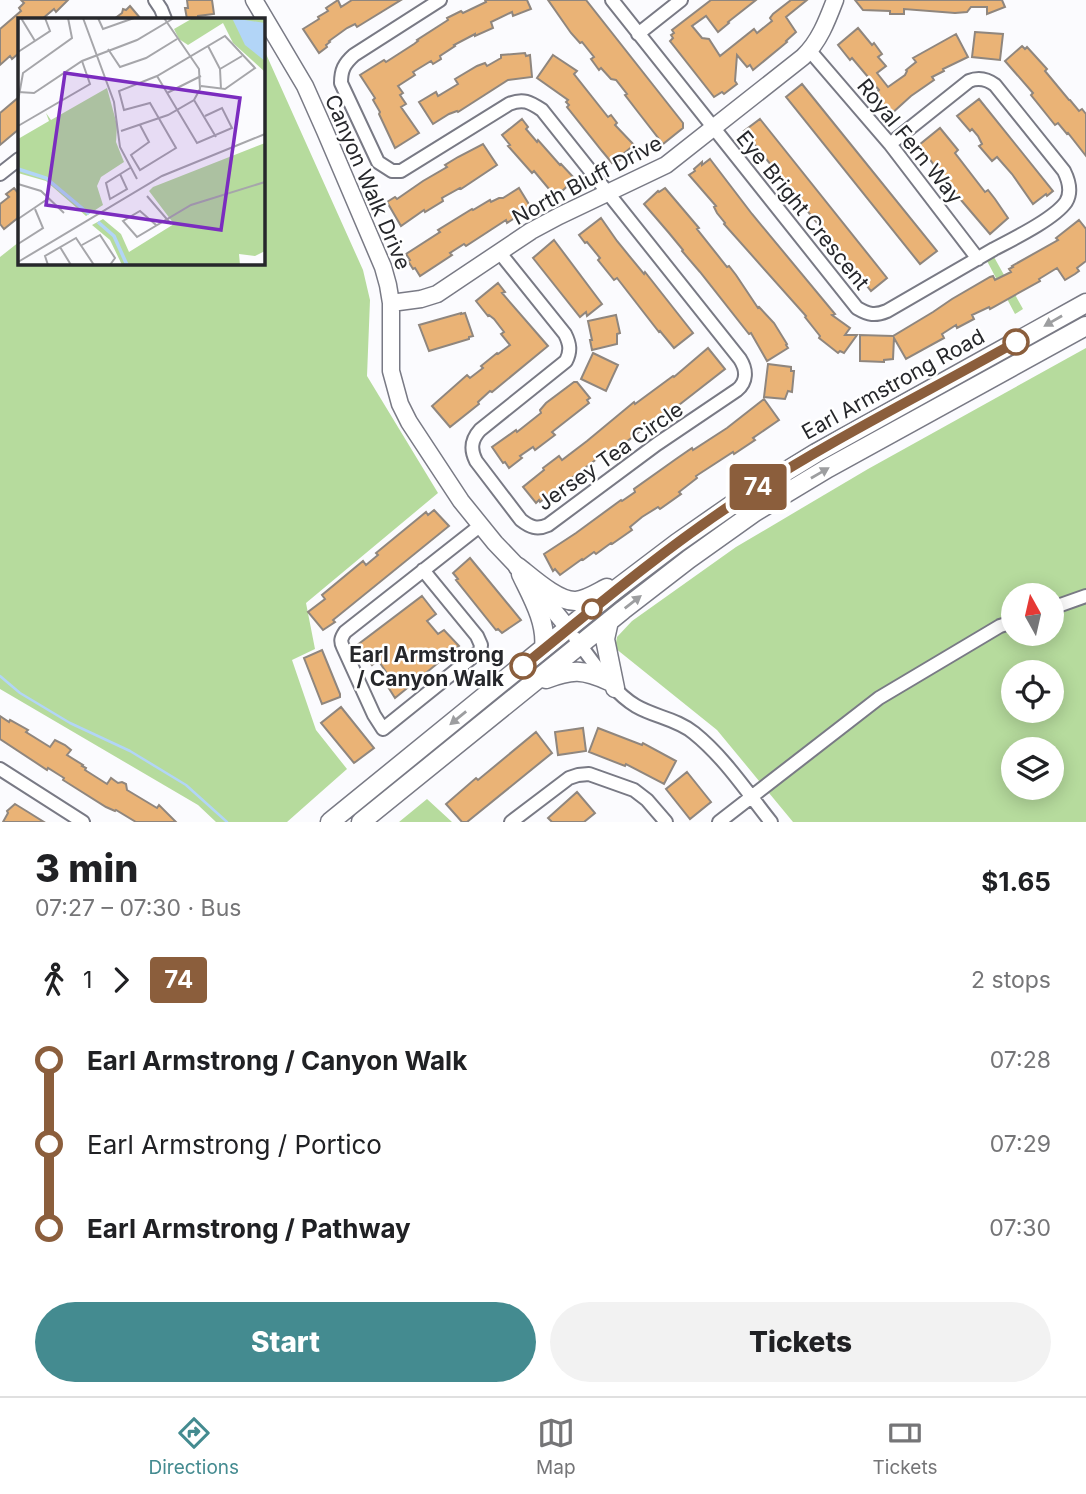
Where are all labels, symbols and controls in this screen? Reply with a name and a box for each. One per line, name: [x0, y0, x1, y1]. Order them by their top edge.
inset map: [18, 18, 264, 264]
street label: Royal Fern Way: [852, 74, 968, 209]
street label: Canyon Walk Drive: [320, 91, 416, 273]
street label: Eye Bright Crescent: [731, 126, 875, 295]
street label: North Bluff Drive: [508, 130, 666, 230]
one-way arrow: [1043, 315, 1063, 327]
street label: Earl Armstrong Road: [797, 323, 989, 445]
unlabelled marker: [1003, 329, 1029, 355]
street label: Jersey Tea Circle: [532, 396, 688, 516]
line badge: 74: [726, 464, 790, 510]
one-way arrow: [811, 466, 830, 479]
text: 74: [744, 472, 772, 501]
north arrow: [1001, 583, 1064, 646]
map controls: [1001, 583, 1064, 800]
one-way arrow: [624, 595, 642, 610]
unlabelled marker: [582, 599, 602, 619]
place label: Earl Armstrong / Canyon Walk: [349, 642, 505, 691]
marker: Earl Armstrong / Canyon Walk: [510, 653, 536, 679]
button: locate: [1001, 660, 1064, 723]
one-way arrow: [450, 710, 467, 725]
button: layers: [1001, 737, 1064, 800]
text: 3 min: [35, 845, 138, 891]
text: $1.65: [981, 866, 1051, 897]
text: 07:27 – 07:30 · Bus: [35, 894, 241, 922]
icon: walk: [35, 961, 73, 999]
icon: forward: [102, 961, 140, 999]
text: 74: [164, 965, 193, 994]
text: 1: [83, 966, 92, 994]
text: 2 stops: [971, 966, 1051, 994]
text: Earl Armstrong / Canyon Walk: [87, 1045, 467, 1076]
text: 07:28: [990, 1046, 1051, 1074]
text: Earl Armstrong / Portico: [87, 1129, 382, 1160]
text: 07:29: [990, 1130, 1051, 1158]
text: Earl Armstrong / Pathway: [87, 1213, 411, 1244]
text: 07:30: [989, 1214, 1051, 1242]
button: Start: [35, 1302, 536, 1382]
button: Tickets: [550, 1302, 1051, 1382]
tab: Directions: [149, 1414, 239, 1479]
tab: Map: [536, 1414, 576, 1479]
tab: Tickets: [873, 1414, 937, 1479]

